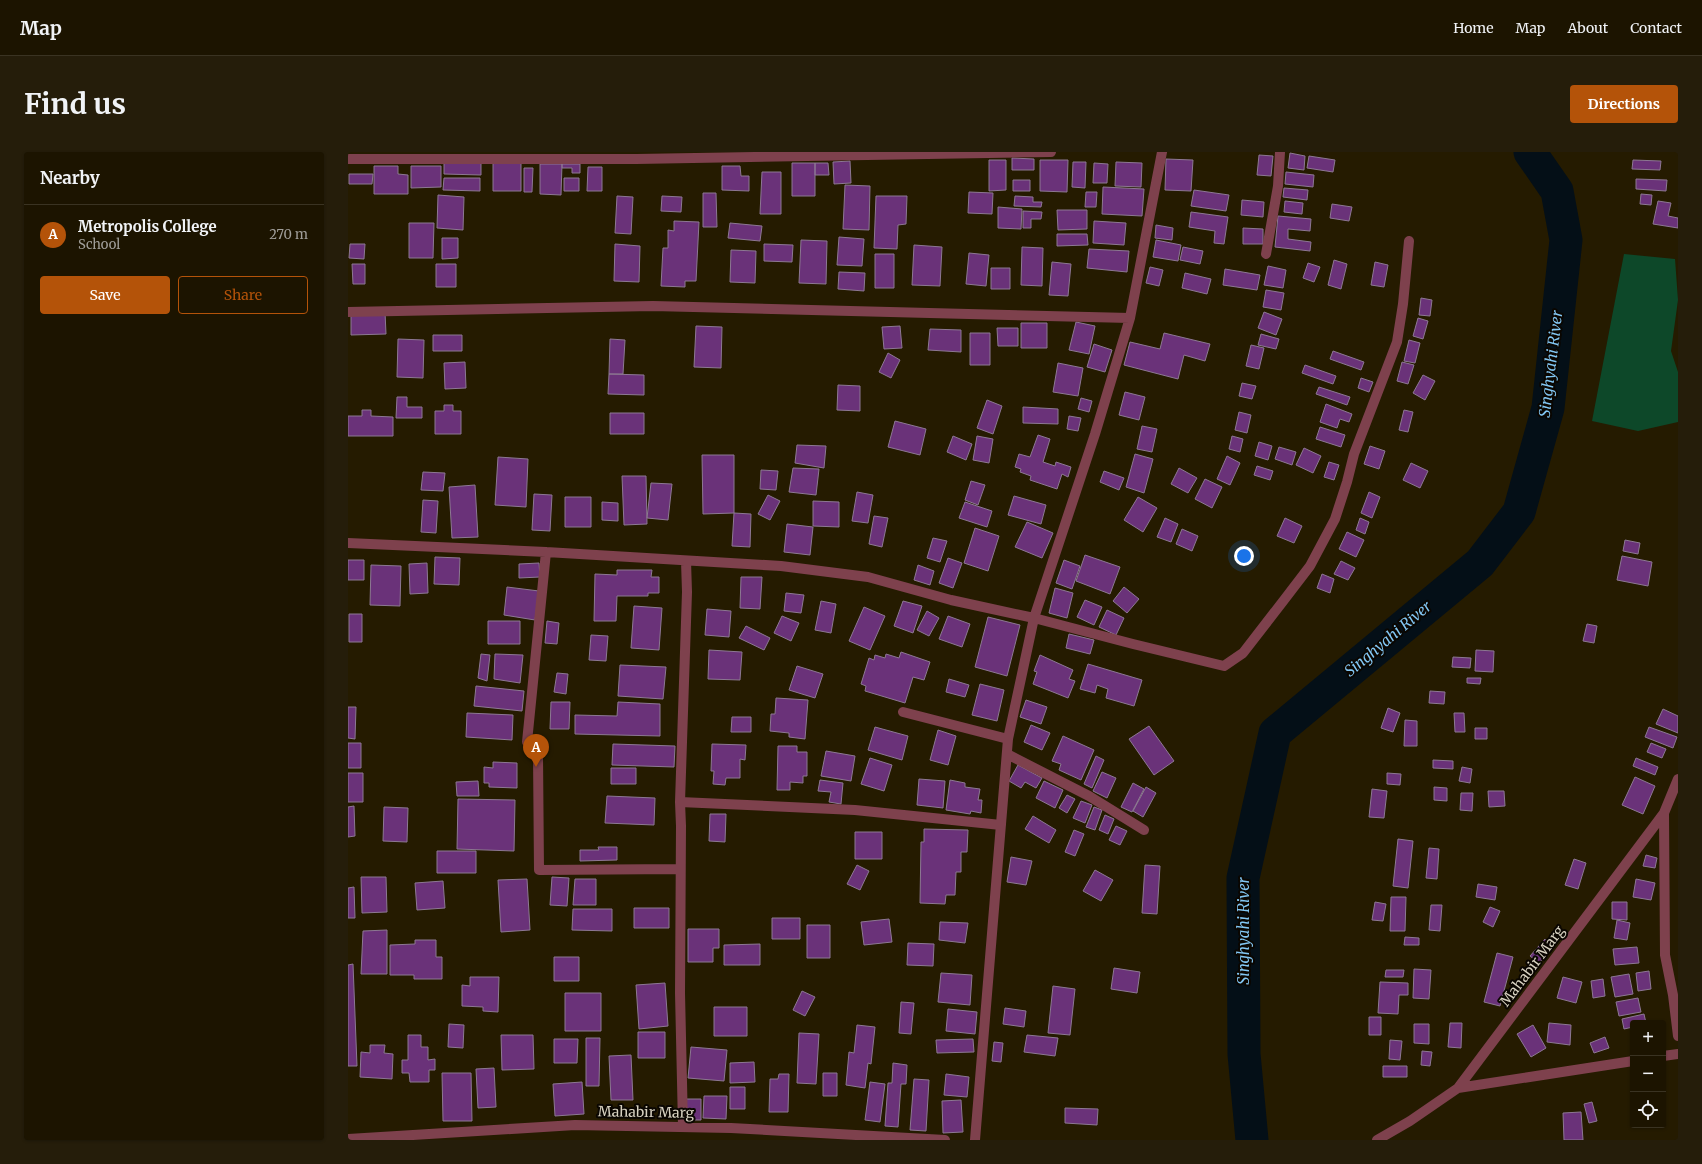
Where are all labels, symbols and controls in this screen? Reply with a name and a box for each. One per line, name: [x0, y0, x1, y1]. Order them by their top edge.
text: Map: [20, 16, 62, 40]
text: Home: [1453, 19, 1494, 37]
text: Map: [1516, 19, 1545, 37]
text: About: [1567, 19, 1608, 37]
text: Contact: [1630, 19, 1682, 37]
button: Directions: [1570, 85, 1678, 123]
text: Find us: [24, 86, 126, 122]
text: Nearby: [40, 167, 100, 189]
text: Metropolis College: [78, 217, 217, 236]
text: A: [48, 226, 58, 243]
text: 270 m: [269, 226, 308, 243]
text: School: [78, 236, 120, 253]
button: Save: [40, 276, 170, 314]
button: Share: [178, 276, 308, 314]
water label: Singhyahi River: [1535, 309, 1567, 418]
your location: [1234, 546, 1254, 566]
water label: Singhyahi River: [1340, 596, 1436, 680]
pin: A: [523, 734, 549, 767]
water label: Singhyahi River: [1234, 876, 1253, 985]
street label: Mahabir Marg: [1496, 922, 1568, 1010]
map controls: [1630, 1020, 1666, 1128]
button: +: [1630, 1020, 1666, 1056]
button: −: [1630, 1056, 1666, 1092]
button: locate: [1630, 1092, 1666, 1128]
street label: Mahabir Marg: [598, 1102, 695, 1122]

